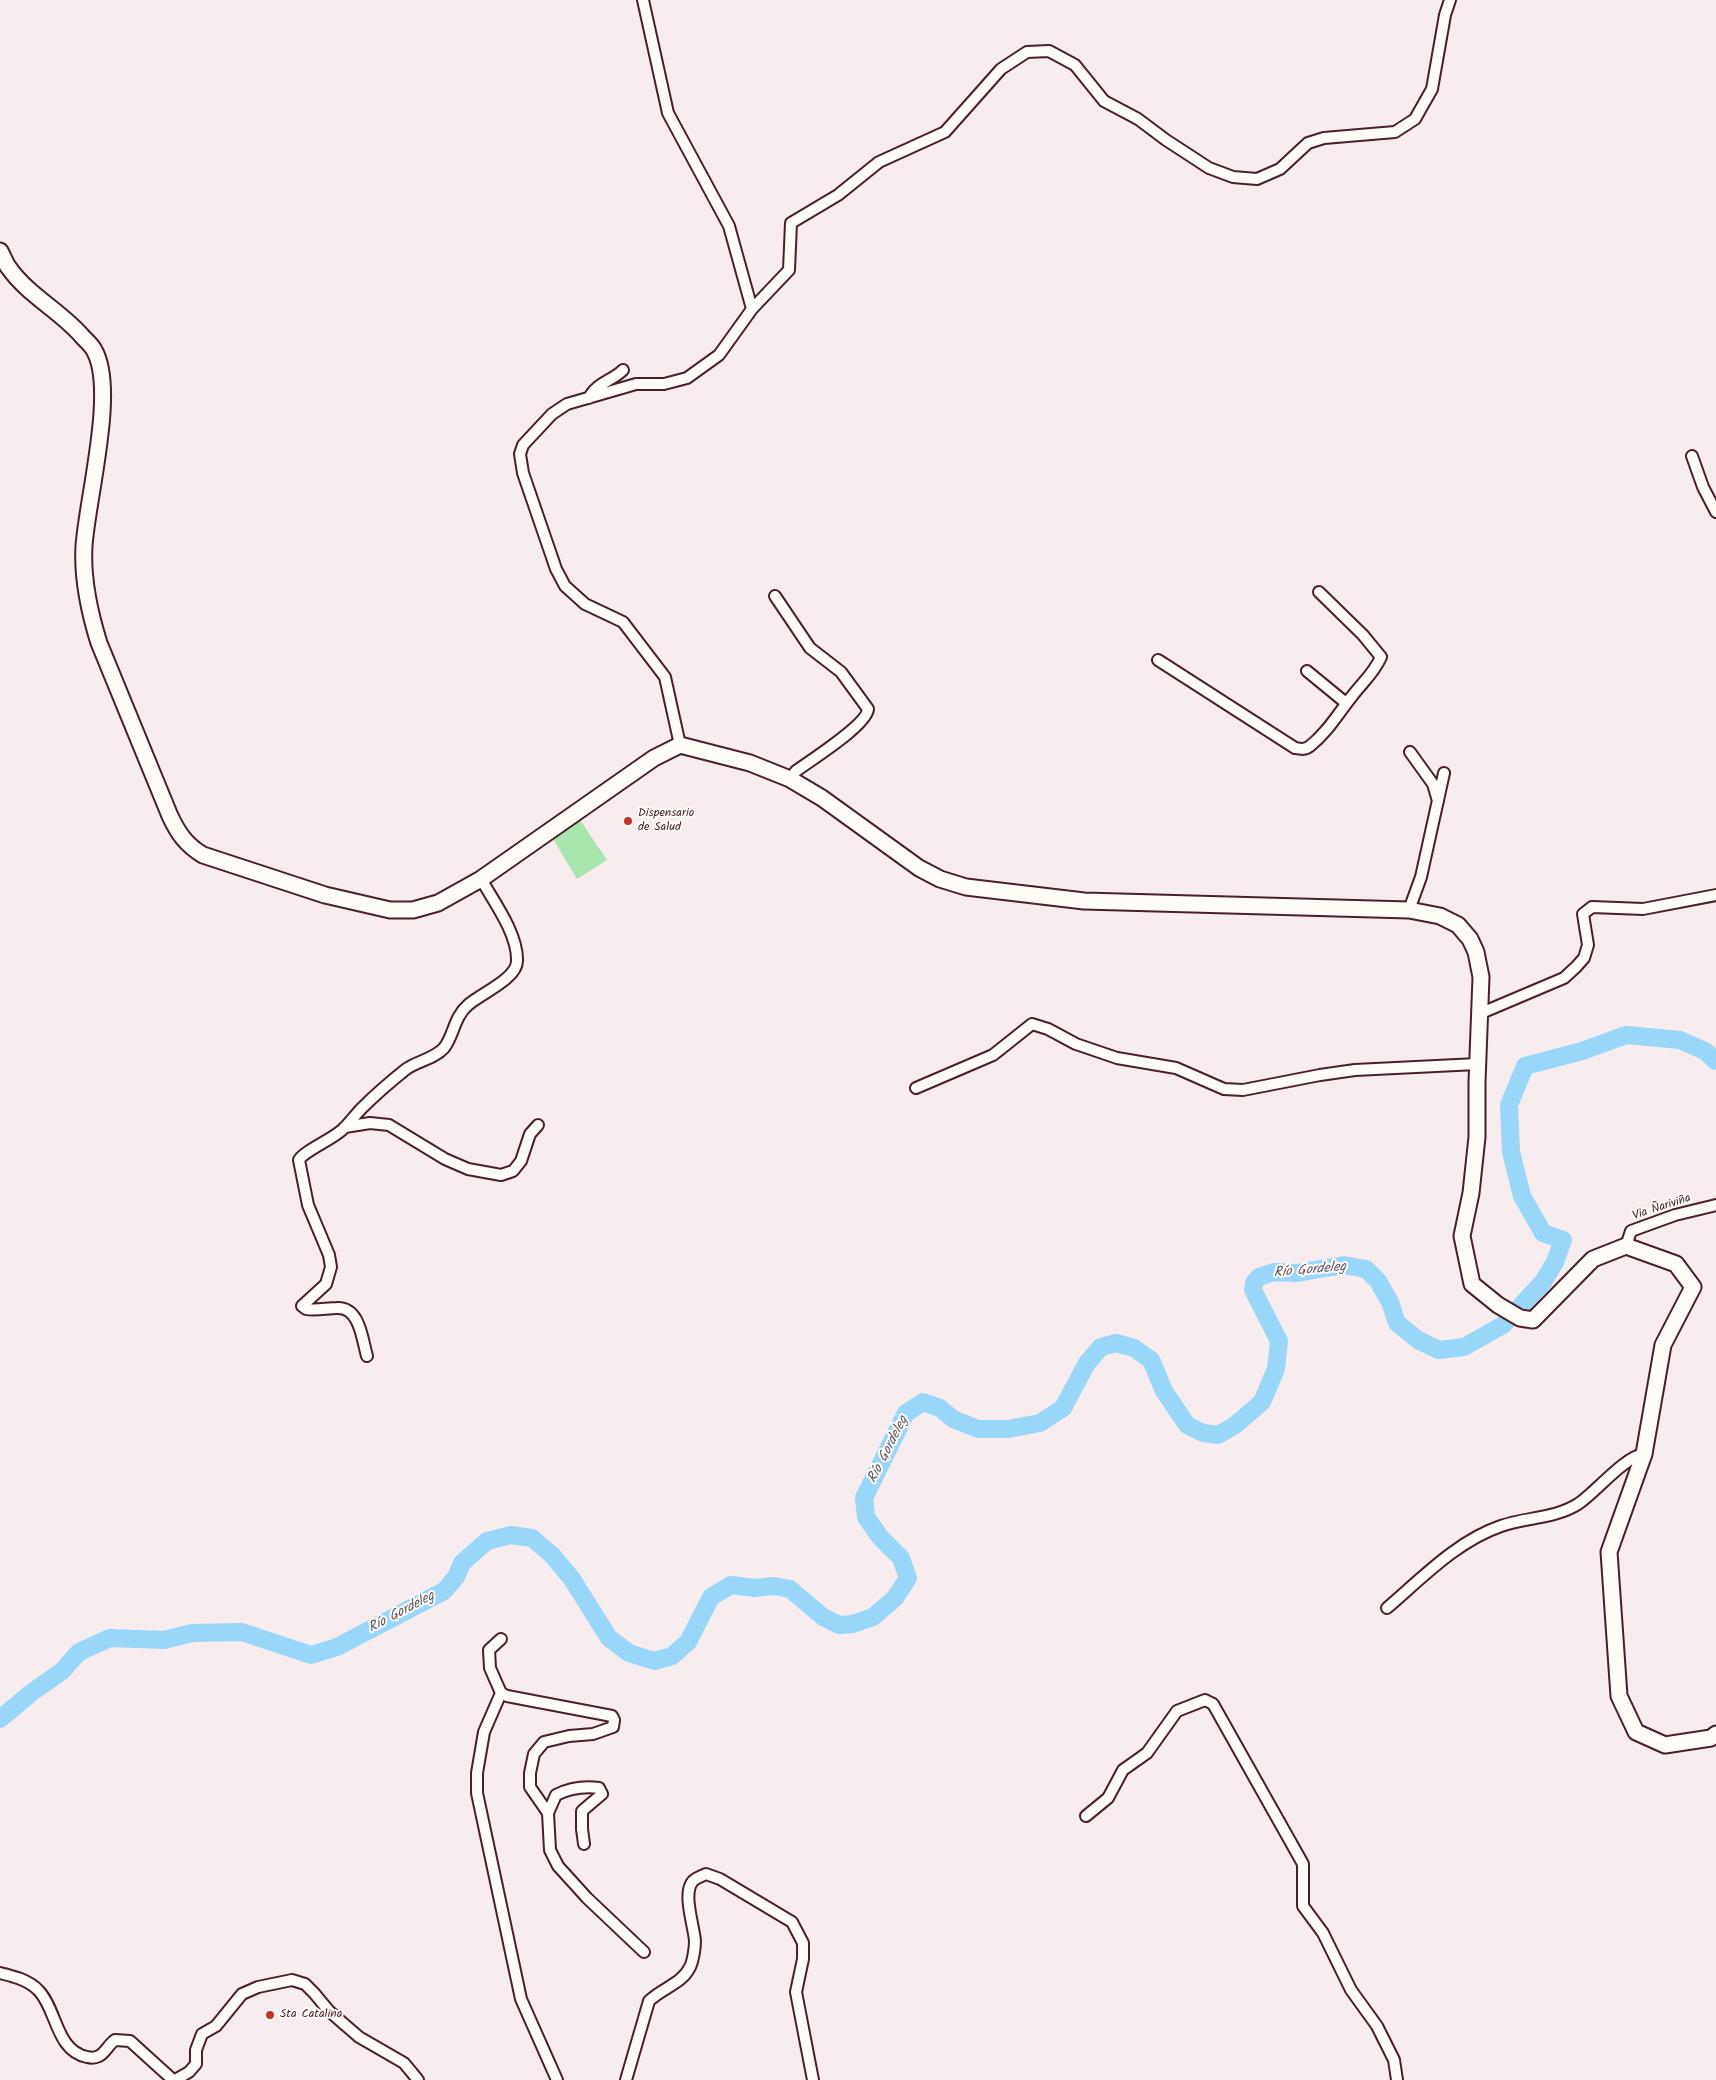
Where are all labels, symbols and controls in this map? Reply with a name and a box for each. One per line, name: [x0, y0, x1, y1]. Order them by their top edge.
place label: Dispensario de Salud: [638, 807, 694, 835]
marker: Dispensario de Salud: [622, 815, 634, 827]
street label: Via Ñariviña: [1631, 1192, 1693, 1224]
water label: Río Gordeleg: [1273, 1259, 1347, 1283]
water label: Río Gordeleg: [865, 1414, 913, 1486]
water label: Río Gordeleg: [366, 1589, 438, 1637]
place label: Sta Catalina: [280, 2008, 342, 2022]
marker: Sta Catalina: [264, 2009, 276, 2021]

